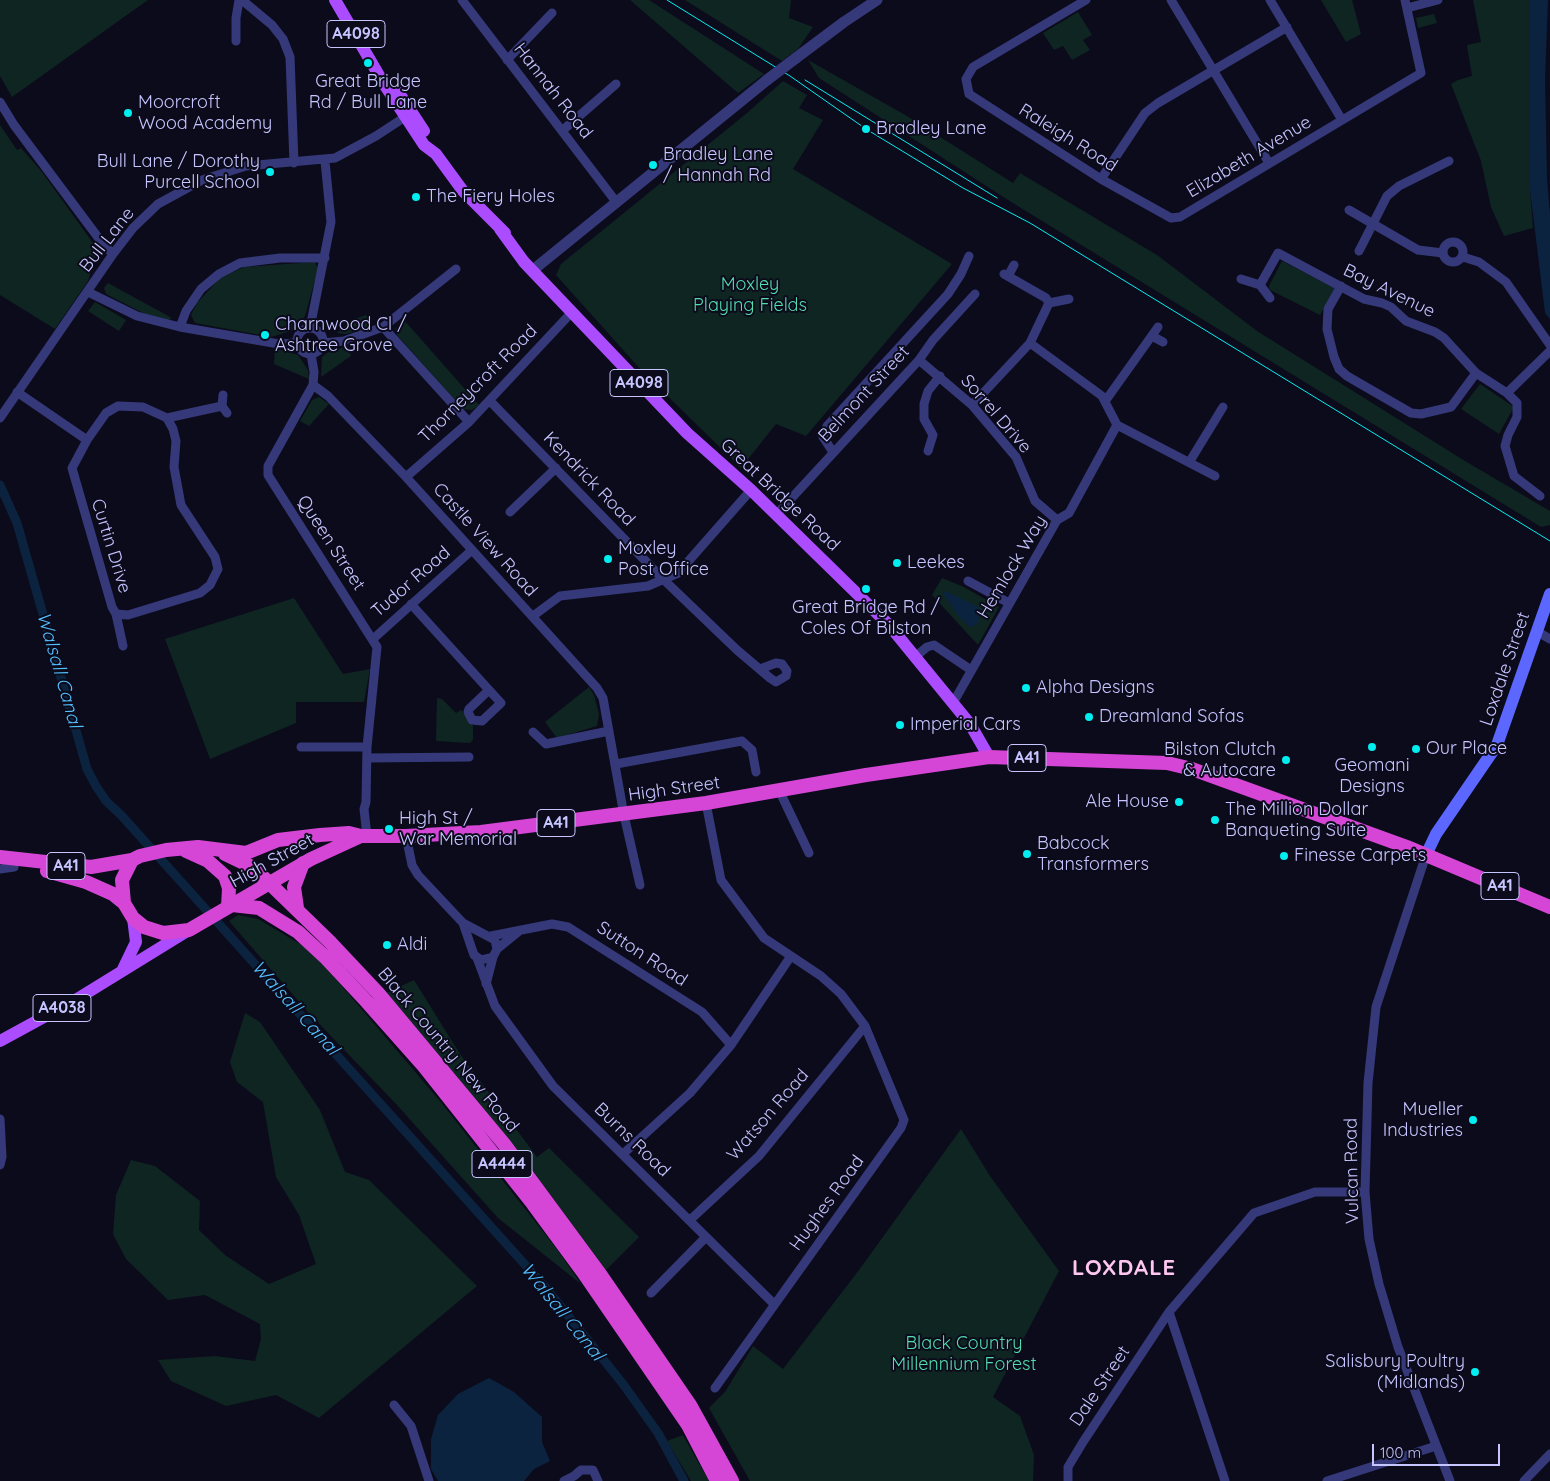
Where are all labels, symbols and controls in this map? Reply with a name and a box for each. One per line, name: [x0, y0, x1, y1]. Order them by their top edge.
road number: A4098: [327, 20, 385, 48]
street label: Hannah Road: [509, 39, 597, 143]
marker: Great Bridge Rd / Bull Lane: [362, 57, 374, 69]
place label: Great Bridge Rd / Bull Lane: [309, 71, 427, 114]
place label: Moorcroft Wood Academy: [138, 92, 272, 134]
street label: Raleigh Road: [1015, 99, 1121, 177]
marker: Moorcroft Wood Academy: [122, 107, 134, 119]
street label: Elizabeth Avenue: [1183, 111, 1315, 203]
place label: Bradley Lane: [876, 118, 986, 140]
marker: Bradley Lane: [860, 123, 872, 135]
place label: Bradley Lane / Hannah Rd: [663, 144, 773, 186]
place label: Bull Lane / Dorothy Purcell School: [97, 151, 260, 193]
marker: Bradley Lane / Hannah Rd: [647, 159, 659, 171]
marker: Bull Lane / Dorothy Purcell School: [264, 166, 276, 178]
place label: The Fiery Holes: [426, 186, 555, 208]
marker: The Fiery Holes: [410, 191, 422, 203]
street label: Bull Lane: [75, 203, 139, 277]
street label: Bay Avenue: [1340, 260, 1438, 322]
park label: Moxley Playing Fields: [693, 274, 807, 316]
place label: Charnwood Cl / Ashtree Grove: [275, 314, 407, 356]
street label: Thorneycroft Road: [414, 320, 542, 448]
marker: Charnwood Cl / Ashtree Grove: [259, 329, 271, 341]
street label: Belmont Street: [814, 341, 914, 447]
road number: A4098: [610, 369, 668, 396]
street label: Sorrel Drive: [956, 370, 1036, 458]
street label: Kendrick Road: [539, 427, 639, 531]
street label: Great Bridge Road: [716, 434, 844, 556]
street label: Castle View Road: [428, 479, 542, 601]
street label: Queen Street: [292, 491, 370, 595]
street label: Curtin Drive: [86, 496, 136, 596]
street label: Hemlock Way: [973, 511, 1051, 623]
place label: Moxley Post Office: [618, 538, 709, 580]
street label: Tudor Road: [367, 542, 455, 622]
place label: Leekes: [907, 552, 965, 574]
marker: Moxley Post Office: [602, 553, 614, 565]
marker: Leekes: [891, 557, 903, 569]
marker: Great Bridge Rd / Coles Of Bilston: [860, 583, 872, 595]
place label: Great Bridge Rd / Coles Of Bilston: [792, 597, 940, 640]
water label: Walsall Canal: [32, 609, 86, 731]
street label: Loxdale Street: [1475, 609, 1535, 729]
place label: Alpha Designs: [1036, 677, 1154, 699]
marker: Alpha Designs: [1020, 682, 1032, 694]
place label: Dreamland Sofas: [1099, 706, 1244, 728]
marker: Dreamland Sofas: [1083, 711, 1095, 723]
place label: Imperial Cars: [910, 714, 1021, 736]
marker: Imperial Cars: [894, 719, 906, 731]
place label: Our Place: [1426, 738, 1507, 760]
place label: Bilston Clutch & Autocare: [1164, 739, 1276, 782]
marker: Geomani Designs: [1366, 741, 1378, 753]
marker: Our Place: [1410, 743, 1422, 755]
road number: A41: [1008, 744, 1046, 771]
marker: Bilston Clutch & Autocare: [1280, 754, 1292, 766]
place label: Geomani Designs: [1334, 755, 1410, 798]
street label: High Street: [627, 772, 721, 806]
place label: Ale House: [1086, 791, 1169, 813]
marker: Ale House: [1173, 796, 1185, 808]
place label: The Million Dollar Banqueting Suite: [1225, 799, 1368, 842]
place label: High St / War Memorial: [399, 808, 517, 851]
road number: A41: [537, 810, 575, 836]
marker: The Million Dollar Banqueting Suite: [1209, 814, 1221, 826]
marker: High St / War Memorial: [383, 823, 395, 835]
street label: High Street: [226, 829, 318, 893]
place label: Babcock Transformers: [1037, 833, 1149, 876]
place label: Finesse Carpets: [1294, 845, 1426, 867]
marker: Babcock Transformers: [1021, 848, 1033, 860]
marker: Finesse Carpets: [1278, 850, 1290, 862]
road number: A41: [47, 852, 85, 879]
road number: A41: [1481, 872, 1519, 899]
street label: Sutton Road: [593, 917, 691, 991]
place label: Aldi: [397, 934, 427, 956]
marker: Aldi: [381, 939, 393, 951]
water label: Walsall Canal: [247, 956, 343, 1060]
street label: Black Country New Road: [373, 963, 523, 1137]
road number: A4038: [33, 994, 91, 1021]
street label: Watson Road: [722, 1065, 814, 1165]
street label: Burns Road: [589, 1098, 675, 1182]
place label: Mueller Industries: [1383, 1099, 1463, 1142]
marker: Mueller Industries: [1467, 1114, 1479, 1126]
street label: Vulcan Road: [1340, 1118, 1364, 1224]
road number: A4444: [472, 1150, 532, 1178]
street label: Hughes Road: [785, 1151, 869, 1255]
district label: LOXDALE: [1071, 1255, 1177, 1281]
water label: Walsall Canal: [516, 1258, 608, 1366]
park label: Black Country Millennium Forest: [891, 1333, 1037, 1376]
street label: Dale Street: [1065, 1342, 1135, 1430]
place label: Salisbury Poultry (Midlands): [1325, 1351, 1465, 1394]
marker: Salisbury Poultry (Midlands): [1469, 1366, 1481, 1378]
scale bar: [1375, 1434, 1502, 1466]
text: 100 m: [1380, 1443, 1421, 1462]

